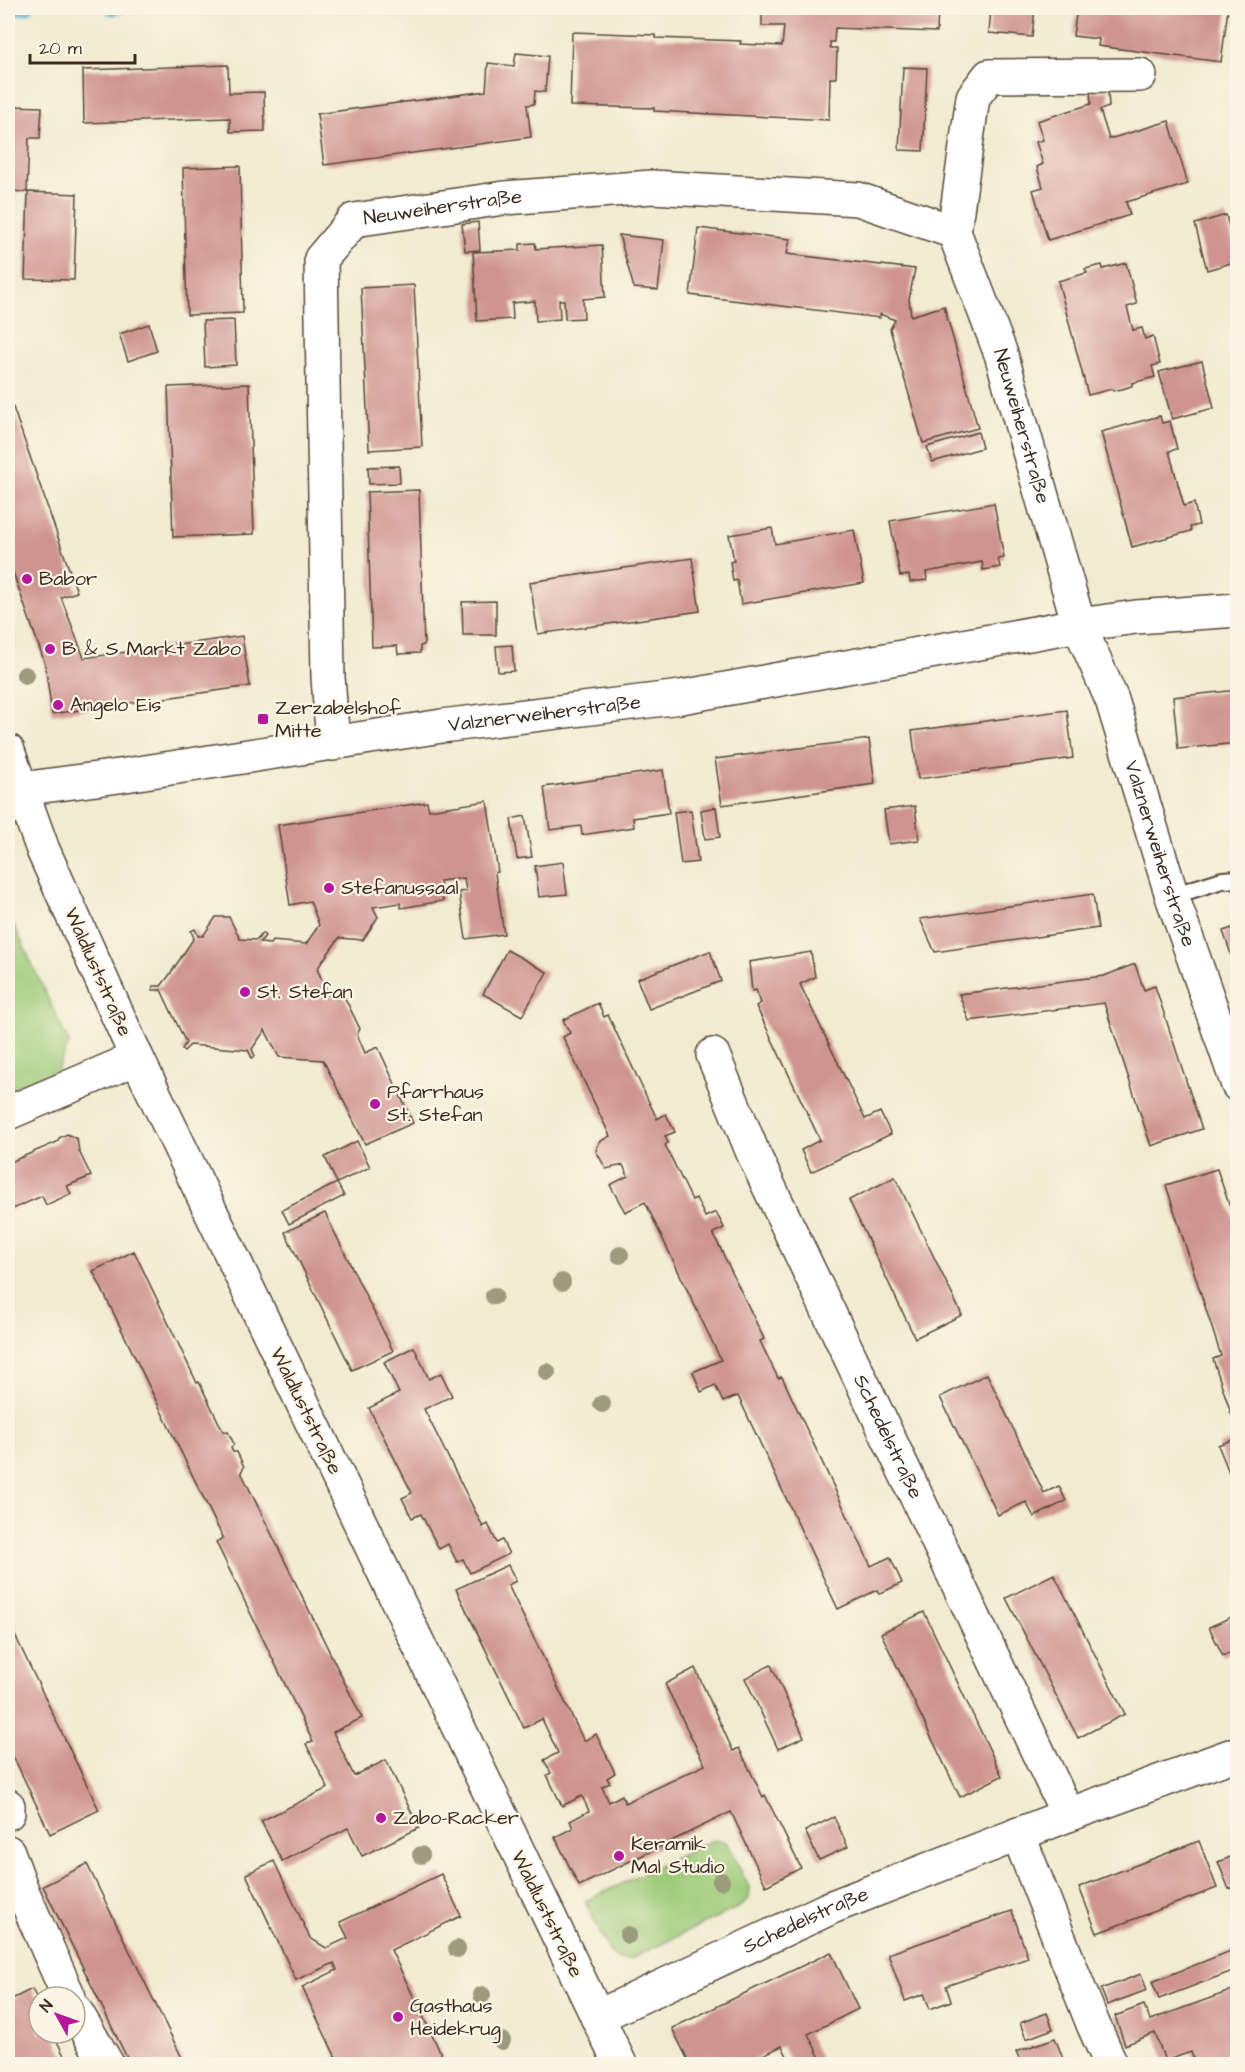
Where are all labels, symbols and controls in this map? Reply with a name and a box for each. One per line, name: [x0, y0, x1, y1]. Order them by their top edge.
scale bar: [30, 27, 135, 65]
text: 20 m: [39, 36, 82, 61]
street label: Neuweiherstraße: [362, 183, 523, 232]
street label: Neuweiherstraße: [986, 345, 1057, 507]
place label: Babor: [39, 565, 97, 593]
marker: Babor: [20, 572, 34, 586]
place label: B & S Markt Zabo: [62, 635, 241, 663]
marker: B & S Markt Zabo: [43, 642, 57, 656]
street label: Valznerweiherstraße: [447, 688, 643, 739]
place label: Angelo Eis: [70, 691, 161, 720]
place label: Zerzabelshof Mitte: [275, 694, 401, 745]
marker: Angelo Eis: [51, 698, 65, 712]
marker: Zerzabelshof Mitte: [256, 712, 270, 726]
street label: Valznerweiherstraße: [1117, 757, 1203, 951]
place label: Stefanussaal: [341, 874, 459, 902]
marker: Stefanussaal: [322, 881, 336, 895]
street label: Waldluststraße: [57, 903, 139, 1041]
place label: St. Stefan: [257, 978, 353, 1006]
marker: St. Stefan: [238, 985, 252, 999]
place label: Pfarrhaus St. Stefan: [387, 1078, 484, 1129]
marker: Pfarrhaus St. Stefan: [368, 1097, 382, 1111]
street label: Waldluststraße: [263, 1343, 349, 1479]
street label: Schedelstraße: [846, 1370, 930, 1504]
place label: Zabo-Racker: [393, 1804, 519, 1832]
marker: Zabo-Racker: [374, 1811, 388, 1825]
place label: Keramik Mal Studio: [631, 1830, 725, 1881]
street label: Waldluststraße: [504, 1846, 590, 1982]
marker: Keramik Mal Studio: [612, 1849, 626, 1863]
street label: Schedelstraße: [738, 1880, 873, 1961]
north arrow: [27, 1985, 87, 2045]
place label: Gasthaus Heidekrug: [410, 1992, 501, 2044]
text: N: [35, 1995, 58, 2017]
marker: Gasthaus Heidekrug: [391, 2010, 405, 2024]

